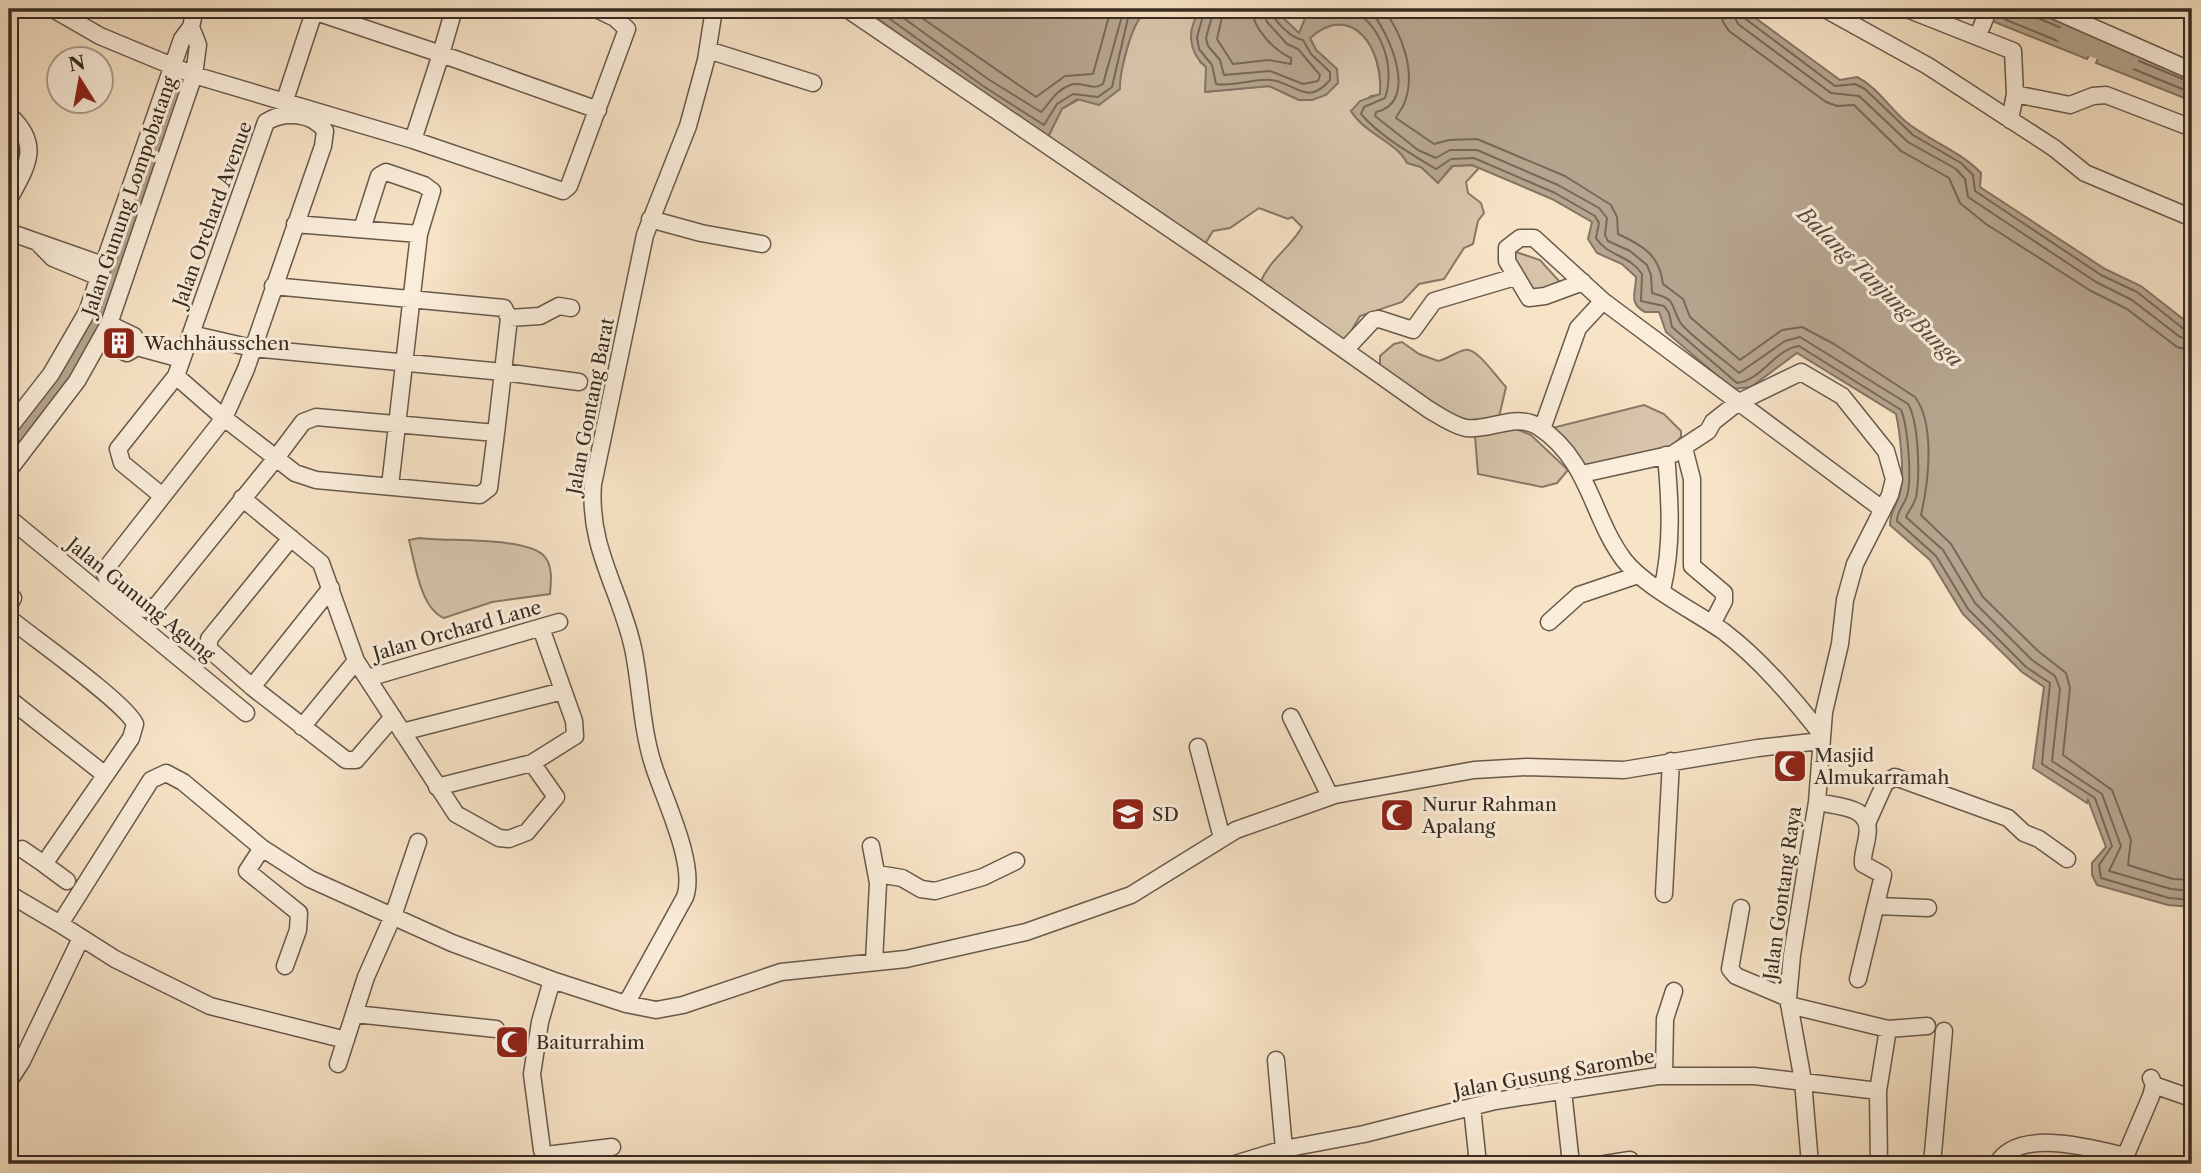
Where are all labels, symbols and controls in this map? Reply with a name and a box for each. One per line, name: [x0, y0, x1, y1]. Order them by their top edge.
north arrow: [46, 46, 116, 116]
text: N: [67, 51, 87, 77]
street label: Jalan Gunung Lompobatang: [77, 72, 182, 322]
street label: Jalan Orchard Avenue: [167, 118, 257, 313]
water label: Balang Tanjung Bunga: [1791, 200, 1968, 372]
street label: Jalan Gontang Barat: [561, 315, 619, 499]
building icon: Wachhäusschen: [100, 324, 138, 362]
place label: Wachhäusschen: [143, 332, 290, 355]
street label: Jalan Gunung Agung: [60, 531, 220, 667]
street label: Jalan Orchard Lane: [367, 595, 544, 666]
place label: Masjid Almukarramah: [1813, 744, 1949, 789]
mosque icon: Masjid Almukarramah: [1771, 747, 1809, 785]
place label: Nurur Rahman Apalang: [1421, 793, 1557, 838]
school or university icon: SD: [1109, 795, 1147, 833]
mosque icon: Nurur Rahman Apalang: [1378, 796, 1416, 834]
place label: SD: [1152, 803, 1179, 826]
street label: Jalan Gontang Raya: [1758, 805, 1806, 984]
mosque icon: Baiturrahim: [493, 1023, 531, 1061]
place label: Baiturrahim: [536, 1031, 645, 1054]
street label: Jalan Gusung Sarombe: [1449, 1044, 1656, 1103]

